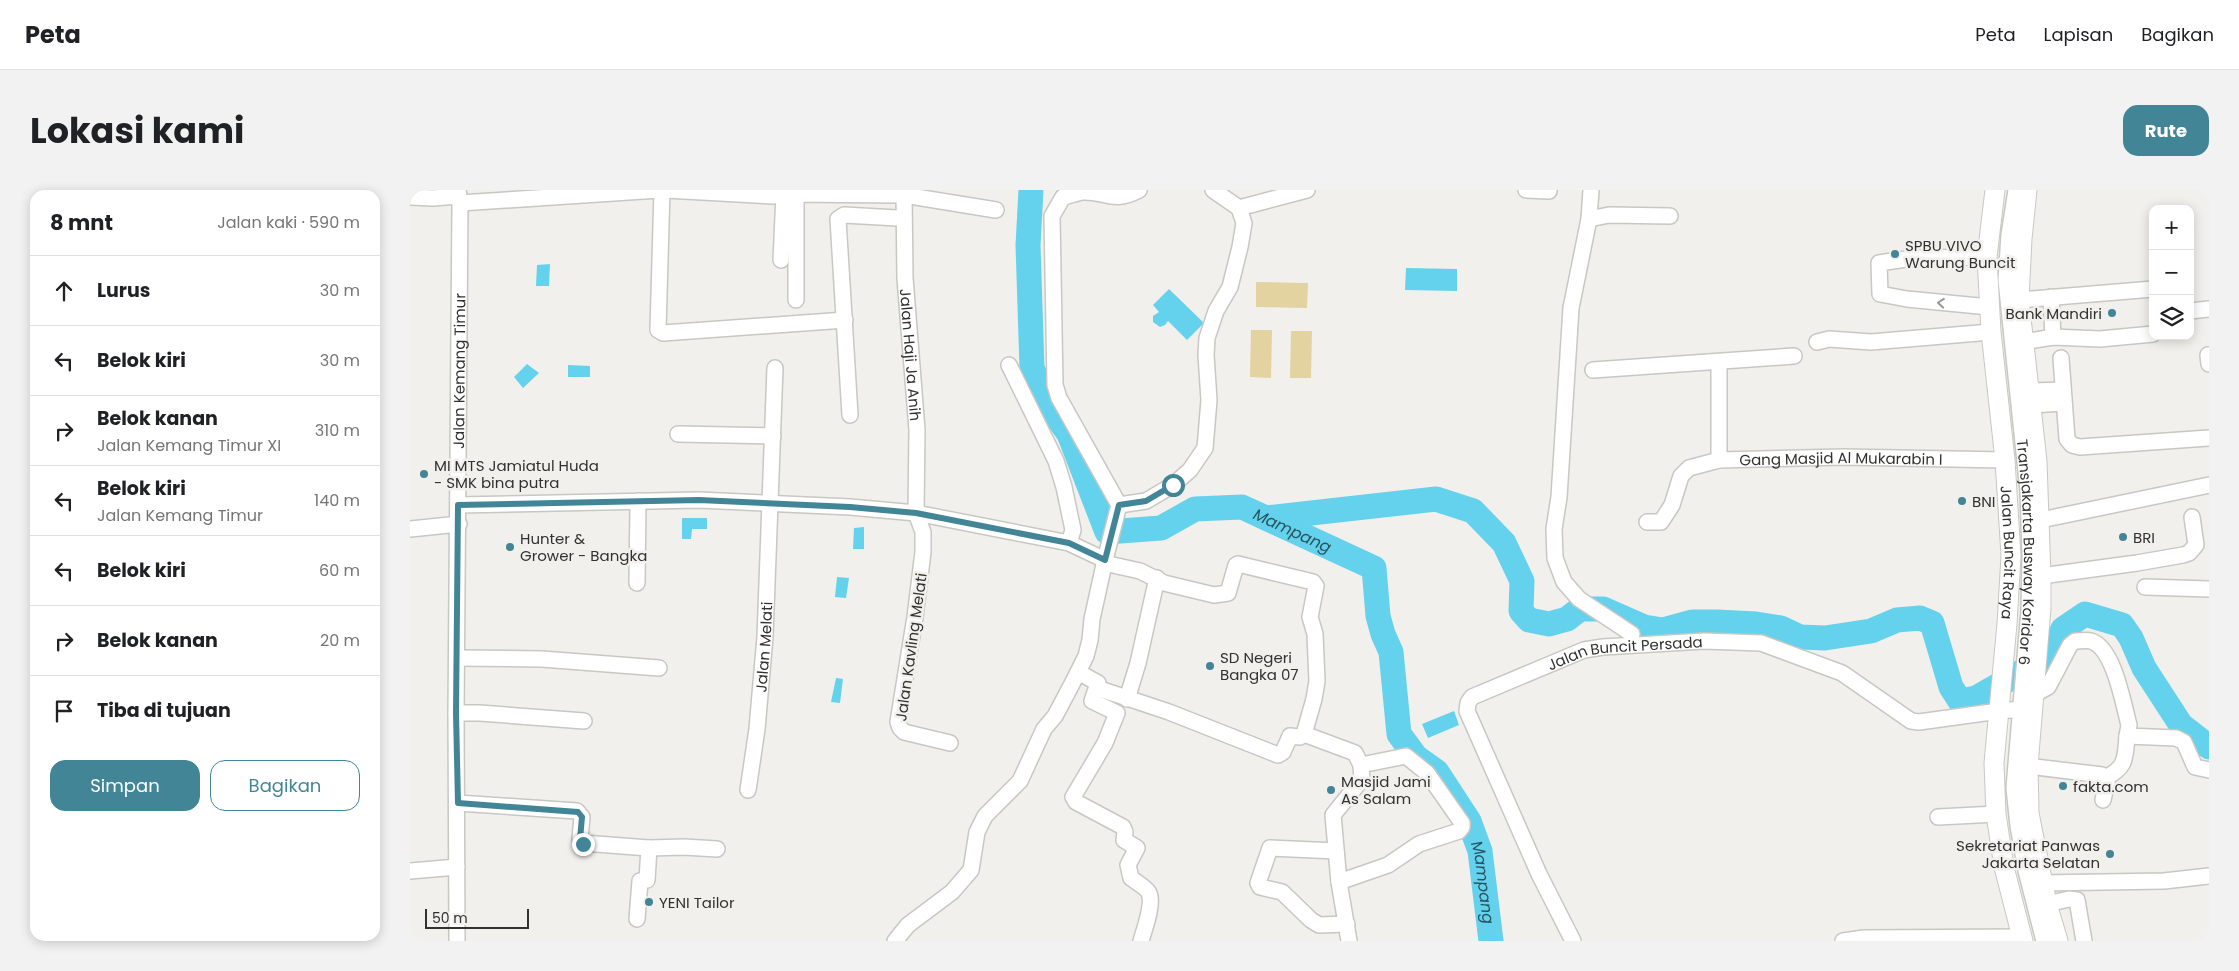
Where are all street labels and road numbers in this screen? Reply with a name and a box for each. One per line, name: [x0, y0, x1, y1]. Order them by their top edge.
street label: Jalan Haji Ja Anih: [895, 288, 927, 422]
street label: Jalan Kemang Timur: [448, 293, 470, 449]
street label: Transjakarta Busway Koridor 6: [2012, 438, 2041, 666]
street label: Gang Masjid Al Mukarabin I: [1739, 446, 1943, 470]
street label: Jalan Buncit Raya: [1996, 485, 2022, 620]
street label: Jalan Kavling Melati: [890, 572, 932, 722]
street label: Jalan Melati: [750, 601, 777, 693]
street label: Jalan Buncit Persada: [1544, 631, 1703, 675]

